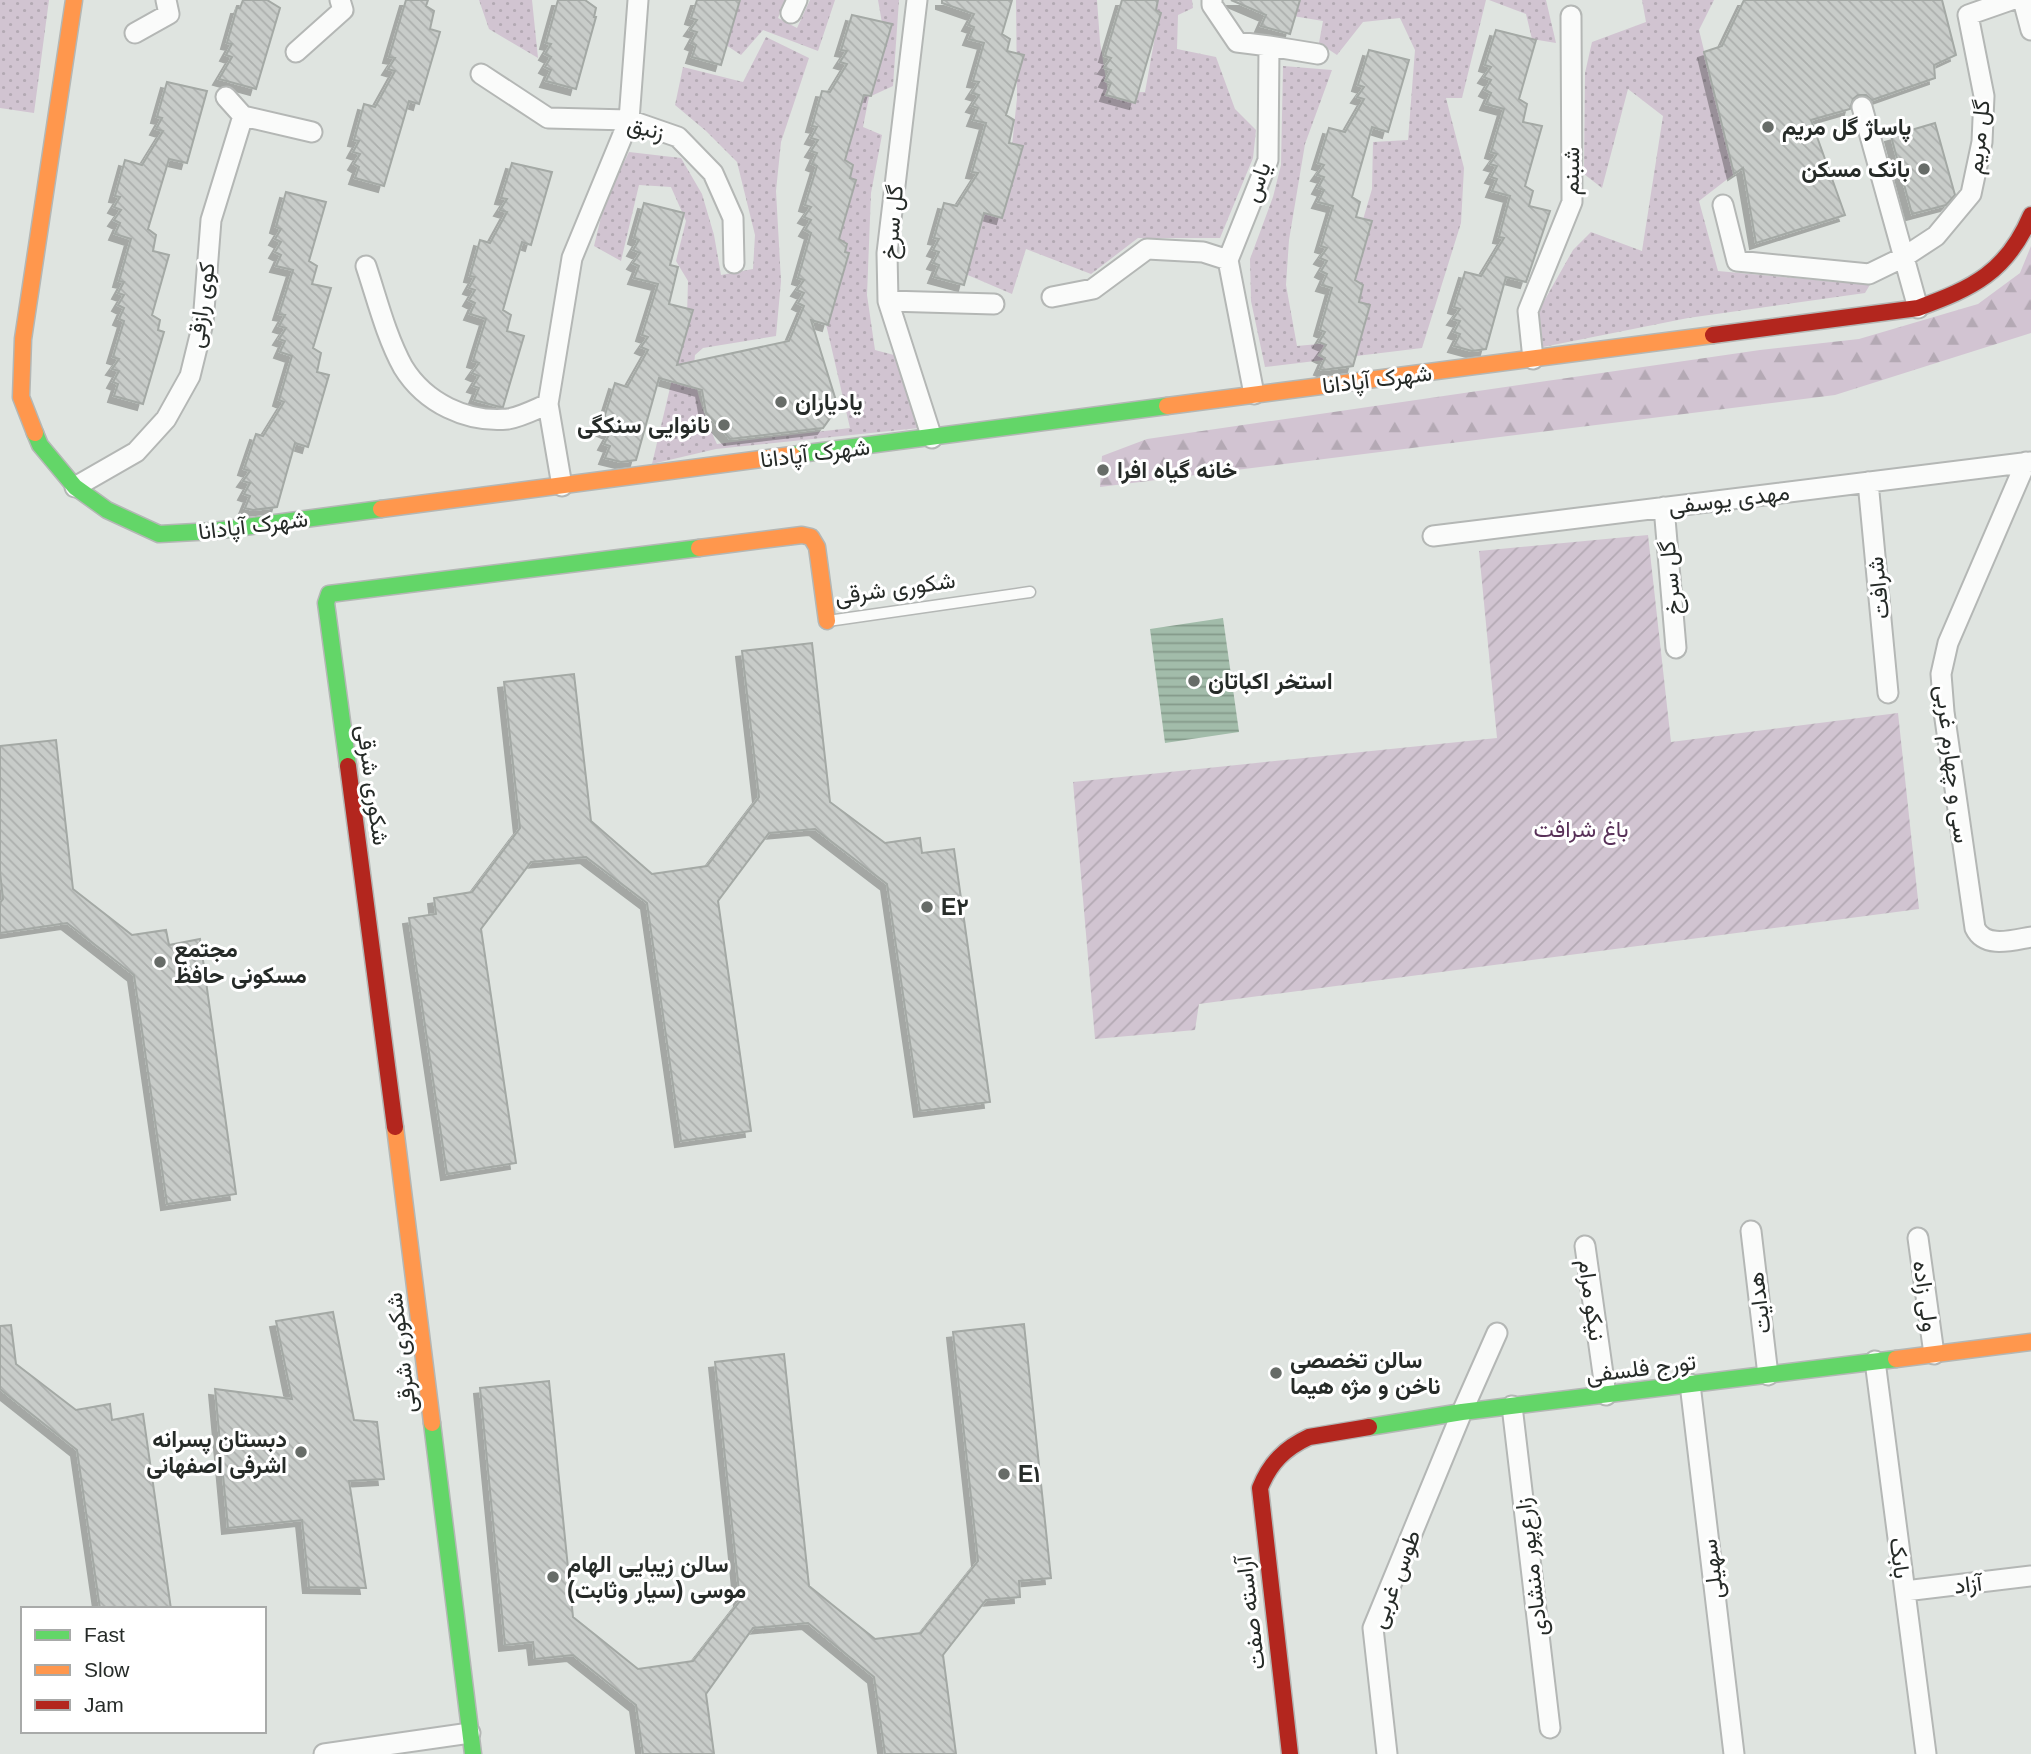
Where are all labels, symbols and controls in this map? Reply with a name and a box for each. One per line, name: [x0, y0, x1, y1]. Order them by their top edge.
street label: گل مریم: [1961, 98, 1997, 176]
street label: زنبق: [624, 111, 667, 147]
place label: پاساژ گل مریم: [1782, 114, 1911, 143]
marker: پاساژ گل مریم: [1760, 119, 1776, 135]
street label: شبنم: [1558, 147, 1586, 195]
place label: بانک مسکن: [1801, 156, 1910, 183]
street label: یاس: [1238, 159, 1277, 206]
marker: بانک مسکن: [1916, 161, 1932, 177]
street label: گل سرخ: [876, 184, 911, 260]
street label: کوی رازقی: [182, 260, 222, 350]
street label: شهرک آپادانا: [1321, 359, 1434, 402]
place label: یادیاران: [795, 389, 863, 417]
marker: یادیاران: [773, 394, 789, 410]
place label: نانوایی سنکگی: [577, 412, 710, 440]
marker: نانوایی سنکگی: [716, 417, 732, 433]
street label: شهرک آپادانا: [759, 433, 872, 476]
place label: خانه گیاه افرا: [1117, 457, 1237, 485]
marker: خانه گیاه افرا: [1095, 462, 1111, 478]
street label: مهدی یوسفی: [1667, 479, 1791, 521]
street label: شهرک آپادانا: [197, 505, 310, 548]
street label: گل سرخ: [1654, 540, 1689, 616]
street label: شرافت: [1862, 555, 1896, 621]
street label: شکوری شرقی: [833, 567, 957, 611]
place label: استخر اکباتان: [1208, 668, 1333, 696]
marker: استخر اکباتان: [1186, 673, 1202, 689]
street label: سی و چهارم غربی: [1927, 683, 1976, 845]
street label: شکوری شرقی: [350, 723, 394, 847]
park label: باغ شرافت: [1533, 816, 1629, 845]
place label: E۲: [941, 894, 969, 920]
marker: E۲: [919, 899, 935, 915]
place label: مجتمع مسکونی حافظ: [174, 936, 307, 990]
marker: مجتمع مسکونی حافظ: [152, 954, 168, 970]
street label: نیکو مرام: [1571, 1258, 1611, 1343]
street label: ولی زاده: [1906, 1259, 1944, 1333]
street label: هدایت: [1742, 1271, 1776, 1335]
street label: شکوری شرقی: [381, 1291, 423, 1415]
place label: سالن تخصصی ناخن و مژه هیما: [1290, 1347, 1441, 1401]
street label: تورج فلسفی: [1585, 1348, 1698, 1391]
marker: سالن تخصصی ناخن و مژه هیما: [1268, 1365, 1284, 1381]
place label: دبستان پسرانه اشرفی اصفهانی: [146, 1426, 287, 1480]
marker: دبستان پسرانه اشرفی اصفهانی: [293, 1444, 309, 1460]
place label: E۱: [1018, 1461, 1040, 1487]
marker: E۱: [996, 1466, 1012, 1482]
street label: زارع‌پور منشادی: [1510, 1496, 1555, 1638]
street label: طوس غربی: [1364, 1526, 1427, 1632]
street label: بابک: [1885, 1536, 1915, 1580]
street label: سهیلی: [1695, 1537, 1731, 1600]
place label: سالن زیبایی الهام موسی (سیار وثابت): [567, 1551, 746, 1605]
street label: آراسته صفت: [1230, 1553, 1272, 1671]
marker: سالن زیبایی الهام موسی (سیار وثابت): [545, 1569, 561, 1585]
street label: آزاد: [1953, 1569, 1985, 1601]
legend: [21, 1607, 266, 1733]
text: Fast: [84, 1623, 125, 1646]
text: Slow: [84, 1658, 130, 1681]
text: Jam: [84, 1693, 124, 1716]

